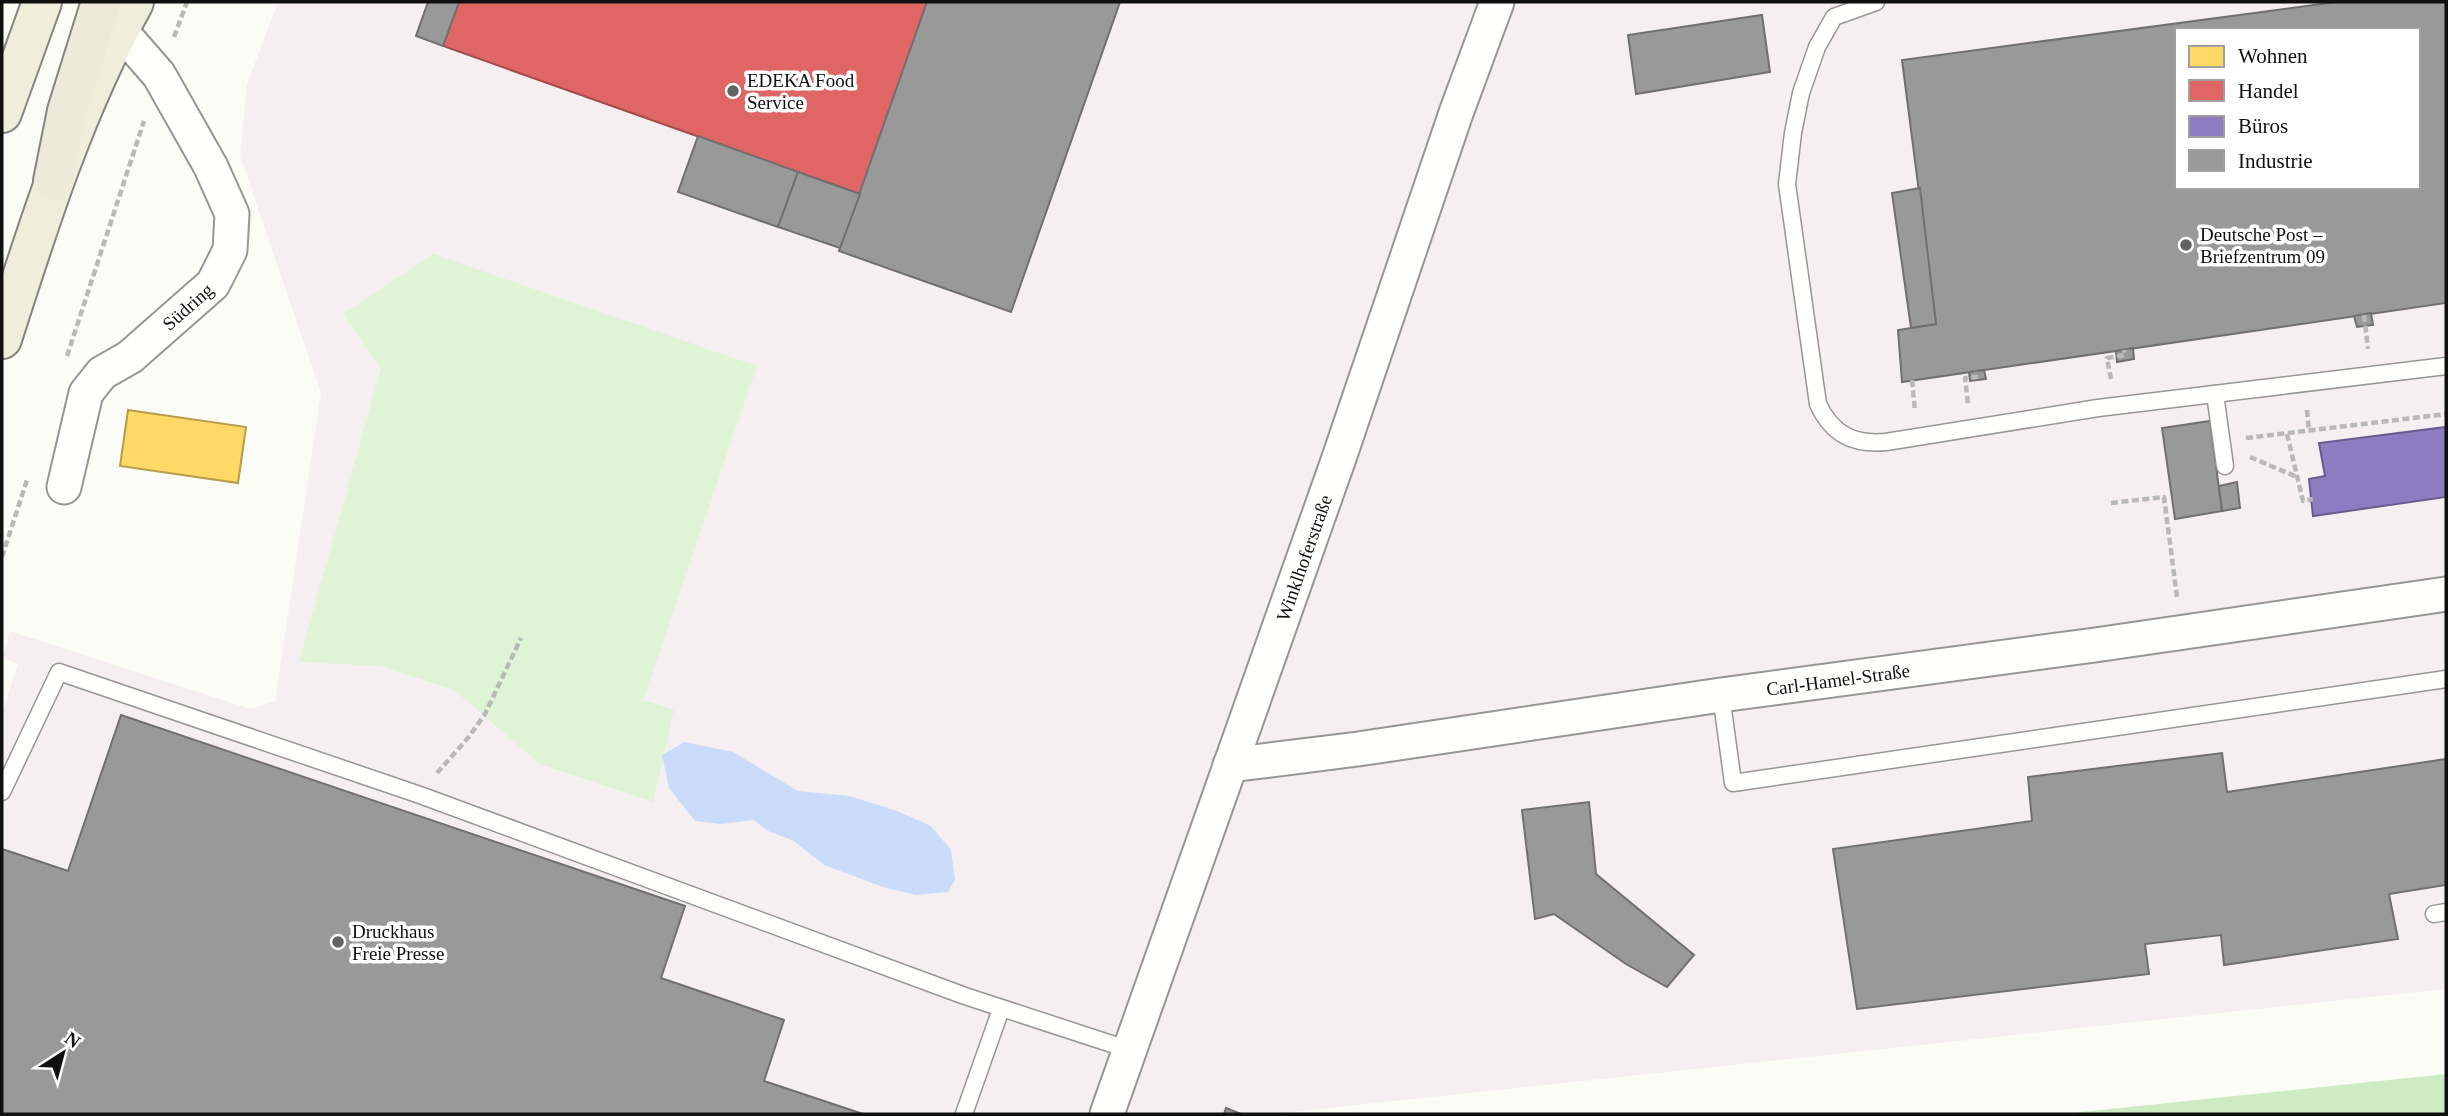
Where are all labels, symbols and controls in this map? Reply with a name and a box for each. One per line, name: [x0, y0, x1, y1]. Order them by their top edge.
legend: [2175, 28, 2420, 189]
text: Wohnen: [2238, 44, 2308, 68]
place label: EDEKA Food Service: [747, 70, 855, 113]
text: Handel: [2238, 79, 2299, 103]
marker: EDEKA Food Service: [725, 83, 741, 99]
text: Büros: [2238, 114, 2288, 138]
text: Industrie: [2238, 149, 2313, 173]
place label: Deutsche Post – Briefzentrum 09: [2200, 224, 2325, 267]
marker: Deutsche Post – Briefzentrum 09: [2178, 237, 2194, 253]
street label: Südring: [158, 278, 217, 334]
street label: Winklhoferstraße: [1272, 492, 1336, 624]
street label: Carl-Hamel-Straße: [1765, 659, 1911, 699]
place label: Druckhaus Freie Presse: [352, 921, 444, 964]
marker: Druckhaus Freie Presse: [330, 934, 346, 950]
north arrow: [28, 1018, 98, 1088]
text: N: [61, 1027, 85, 1052]

